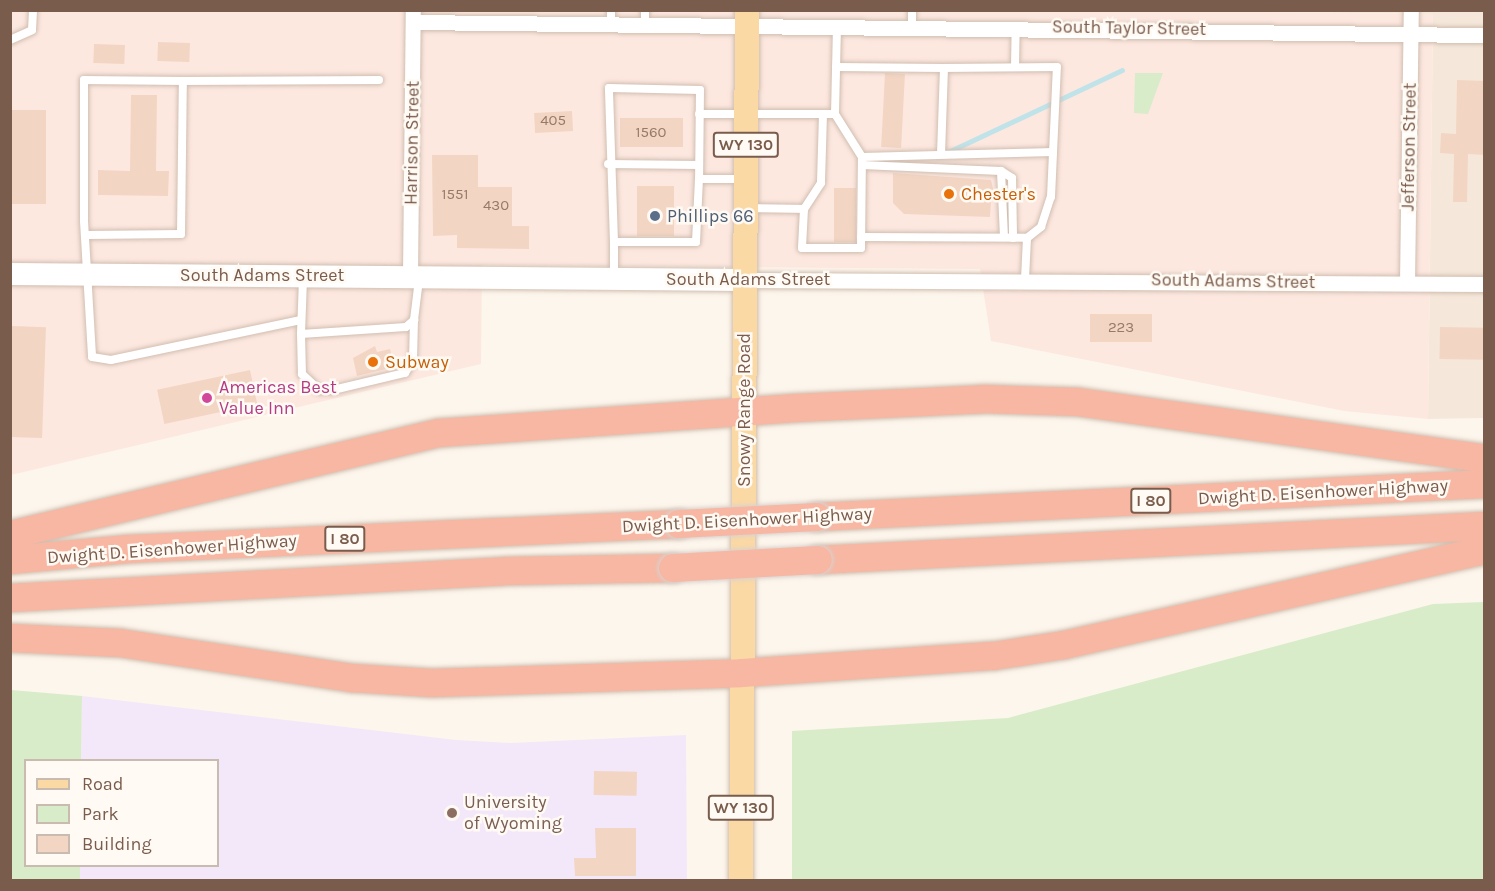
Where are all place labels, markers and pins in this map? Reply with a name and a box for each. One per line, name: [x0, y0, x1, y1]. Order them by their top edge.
place label: Chester's: [961, 183, 1036, 205]
marker: Chester's: [942, 187, 956, 201]
place label: Phillips 66: [667, 205, 753, 227]
marker: Phillips 66: [648, 209, 662, 223]
place label: Subway: [385, 351, 449, 373]
marker: Subway: [366, 355, 380, 369]
place label: Americas Best Value Inn: [219, 377, 337, 420]
marker: Americas Best Value Inn: [200, 391, 214, 405]
place label: University of Wyoming: [464, 792, 562, 834]
marker: University of Wyoming: [445, 806, 459, 820]

